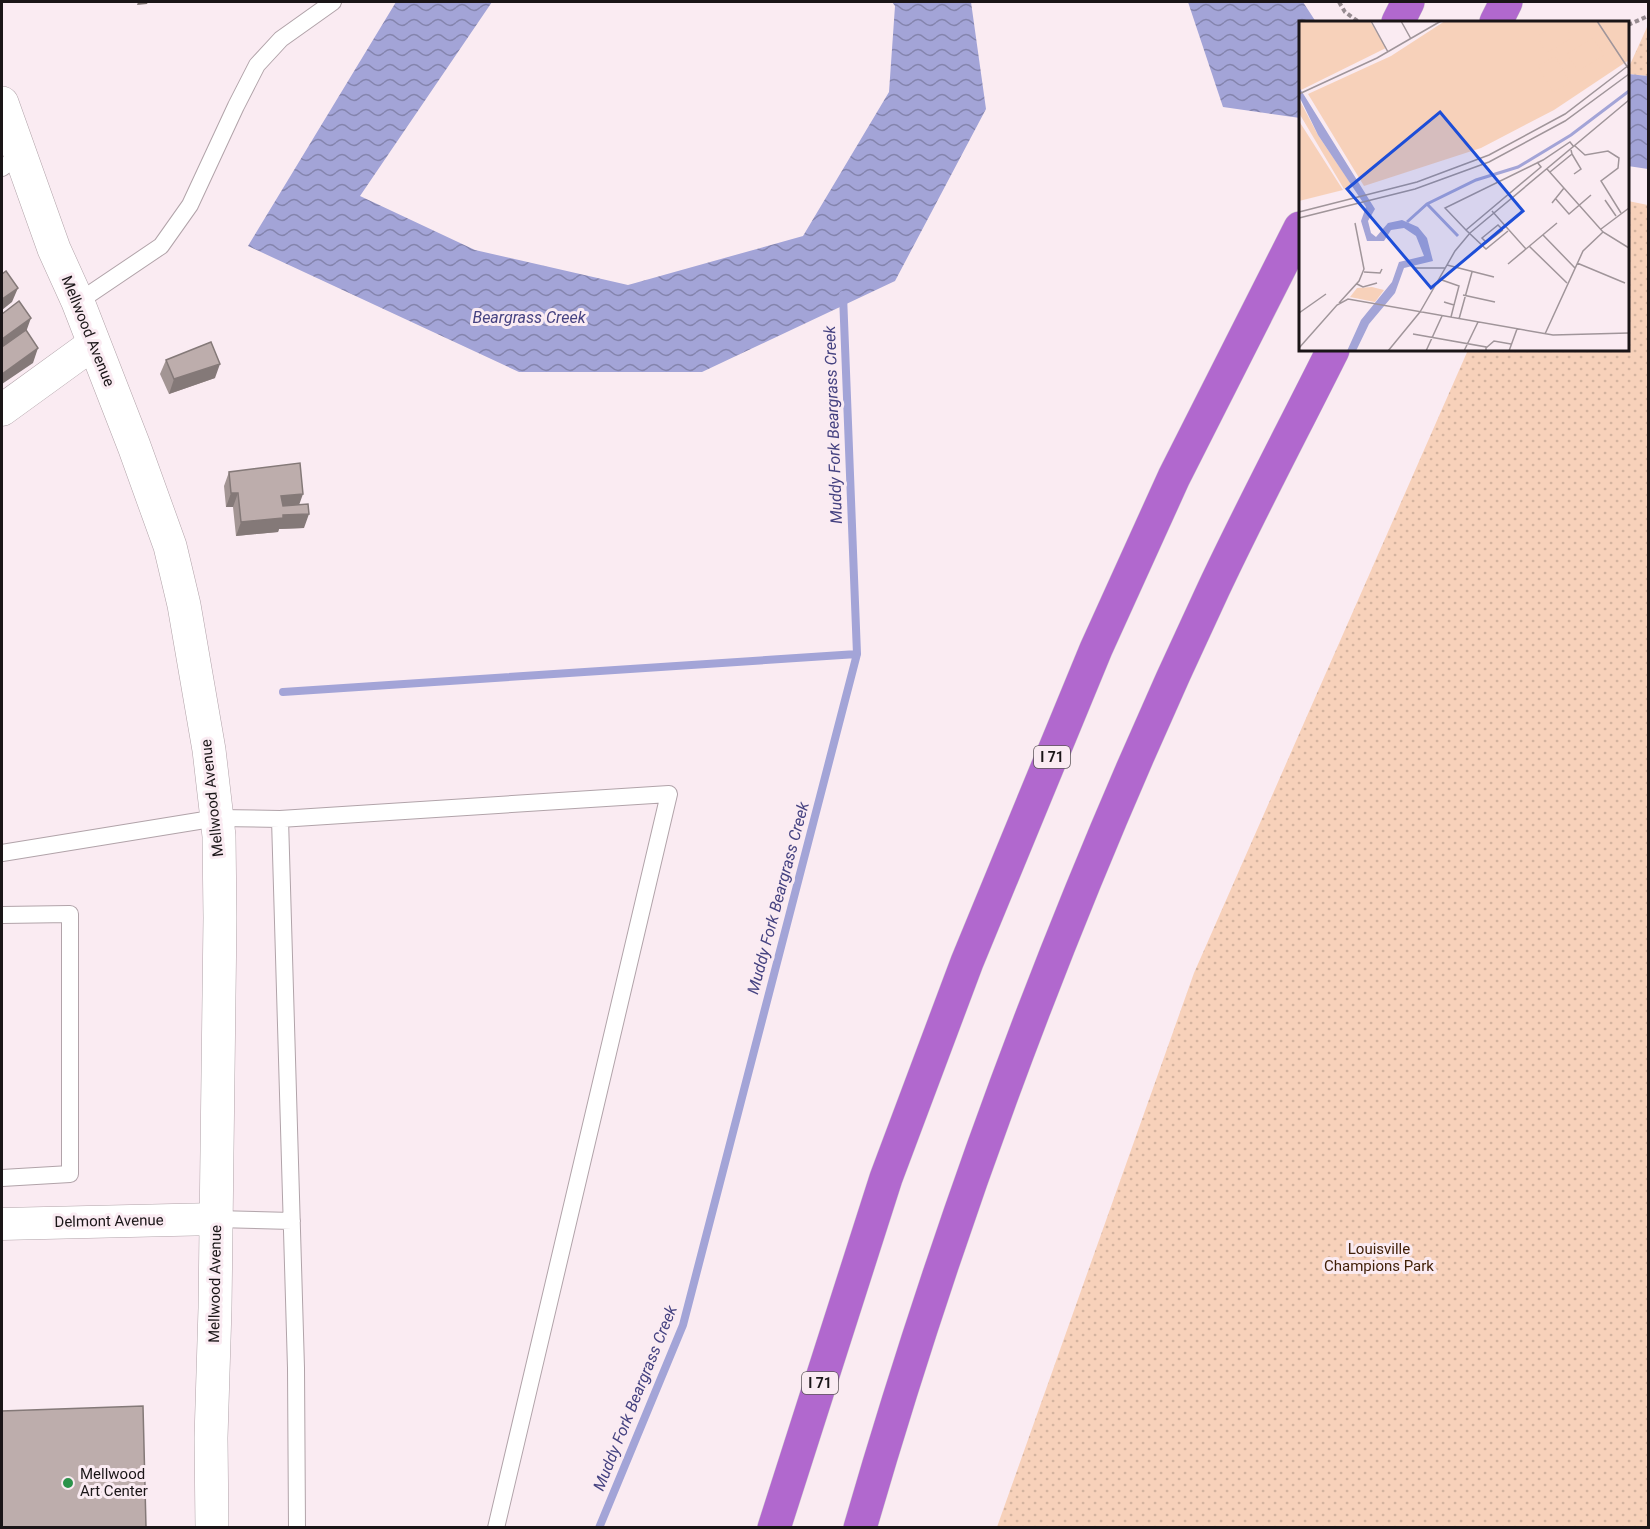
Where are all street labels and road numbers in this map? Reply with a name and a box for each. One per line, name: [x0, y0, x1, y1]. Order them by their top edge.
street label: Mellwood Avenue: [58, 273, 118, 389]
street label: Mellwood Avenue: [197, 738, 227, 858]
road number: I 71: [1034, 746, 1070, 768]
street label: Delmont Avenue: [54, 1211, 164, 1231]
street label: Mellwood Avenue: [205, 1225, 225, 1343]
road number: I 71: [802, 1372, 838, 1394]

